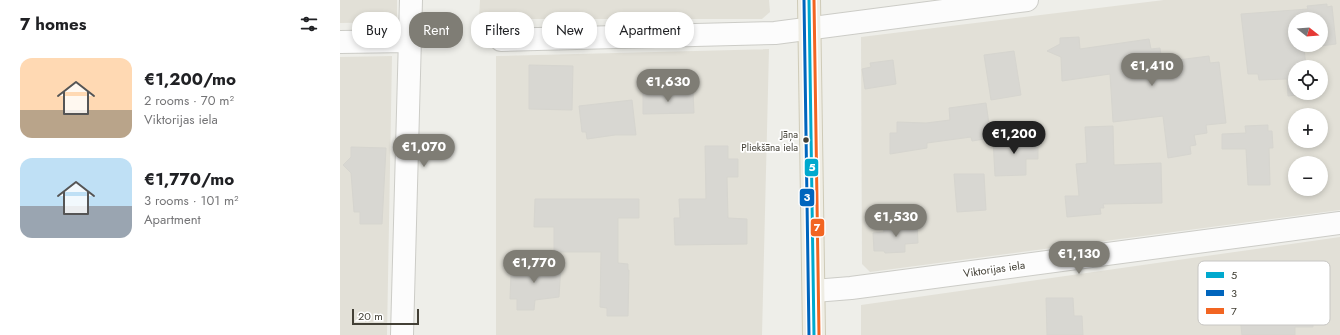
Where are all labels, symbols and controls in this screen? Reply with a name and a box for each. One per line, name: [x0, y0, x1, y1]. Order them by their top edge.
text: 7 homes: [20, 12, 87, 36]
chip: Buy: [352, 12, 401, 48]
chip: Rent: [409, 12, 463, 48]
chip: Filters: [471, 12, 534, 48]
chip: New: [542, 12, 597, 48]
chip: Apartment: [605, 12, 694, 48]
north arrow: [1288, 12, 1328, 52]
map controls: [1288, 12, 1328, 196]
icon: filters: [298, 13, 320, 35]
pin: €1,410: [1119, 53, 1185, 87]
text: €1,410: [1130, 56, 1174, 75]
button: locate: [1288, 60, 1328, 100]
text: €1,200/mo: [144, 67, 236, 91]
pin: €1,630: [635, 69, 701, 103]
text: €1,630: [646, 72, 690, 91]
icon: home: [52, 74, 100, 122]
text: 2 rooms · 70 m²: [144, 91, 234, 110]
button: +: [1288, 108, 1328, 148]
text: Viktorijas iela: [144, 110, 218, 129]
pin: €1,200: [981, 121, 1047, 155]
text: €1,200: [991, 124, 1037, 143]
place label: Jāņa Pliekšāna iela: [741, 127, 798, 155]
pin: €1,070: [391, 134, 457, 168]
marker: Jāņa Pliekšāna iela: [801, 135, 811, 145]
text: €1,070: [402, 137, 446, 156]
button: −: [1288, 156, 1328, 196]
line badge: 5: [804, 158, 819, 177]
text: 5: [808, 159, 816, 175]
text: €1,770/mo: [144, 167, 234, 191]
icon: home: [52, 174, 100, 222]
line badge: 3: [799, 188, 815, 207]
text: 3: [804, 189, 811, 205]
text: 3 rooms · 101 m²: [144, 191, 239, 210]
pin: €1,530: [863, 204, 929, 238]
text: €1,530: [874, 207, 918, 226]
text: Apartment: [144, 210, 201, 229]
line badge: 7: [810, 218, 825, 237]
text: 7: [814, 219, 821, 235]
pin: €1,130: [1046, 241, 1112, 275]
text: €1,130: [1058, 244, 1100, 263]
pin: €1,770: [501, 250, 567, 284]
text: €1,770: [512, 253, 556, 272]
street label: Viktorijas iela: [962, 257, 1026, 281]
legend: [1198, 261, 1330, 325]
text: 5: [1231, 267, 1237, 283]
text: 3: [1231, 285, 1237, 301]
text: 7: [1231, 303, 1237, 319]
scale bar: [352, 307, 419, 326]
text: 20 m: [358, 308, 383, 324]

